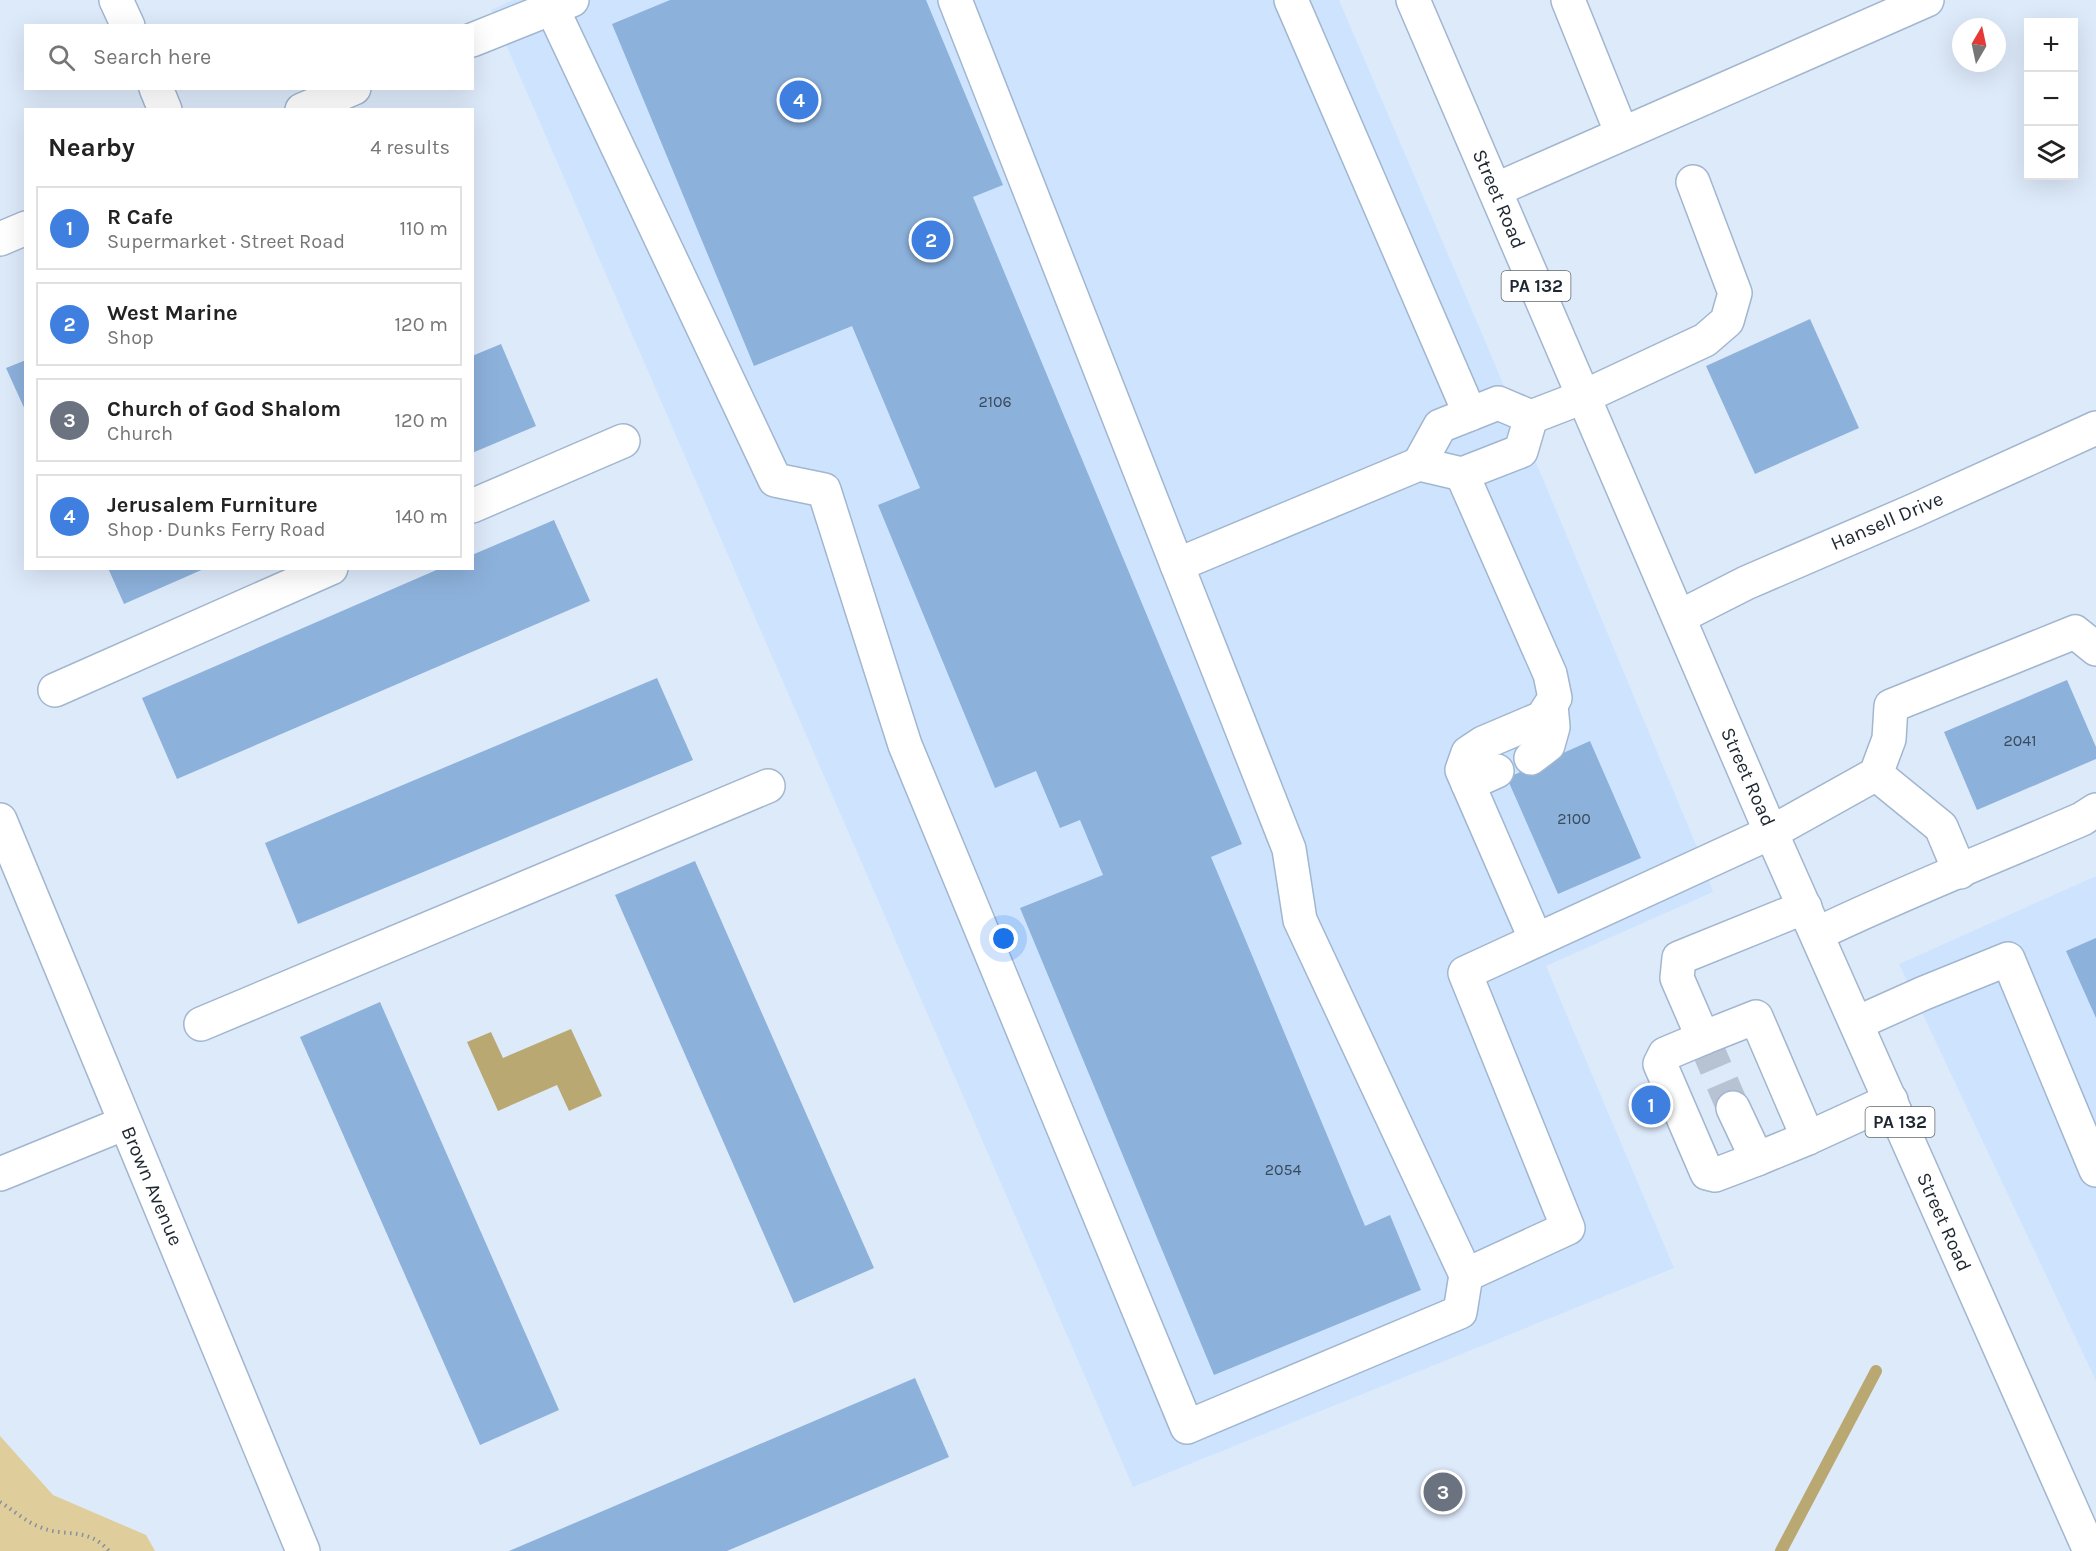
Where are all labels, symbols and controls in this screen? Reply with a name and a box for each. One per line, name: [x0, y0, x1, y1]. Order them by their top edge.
north arrow: [1952, 18, 2006, 72]
map controls: [2024, 18, 2078, 180]
button: +: [2024, 18, 2078, 72]
search box: [24, 24, 474, 90]
icon: search: [45, 41, 78, 74]
text: Search here: [93, 44, 211, 70]
button: −: [2024, 72, 2078, 126]
pin: 4: [780, 78, 818, 122]
button: layers: [2024, 126, 2078, 180]
text: Nearby: [48, 132, 135, 163]
text: 4 results: [370, 136, 450, 159]
street label: Street Road: [1468, 146, 1530, 252]
text: R Cafe: [107, 204, 173, 230]
text: 1: [66, 217, 73, 240]
text: 110 m: [399, 217, 448, 240]
pin: 2: [912, 218, 950, 262]
text: Supermarket · Street Road: [107, 230, 345, 253]
road number: PA 132: [1502, 271, 1570, 301]
text: West Marine: [107, 300, 238, 326]
text: 2: [63, 313, 76, 336]
text: 120 m: [394, 313, 448, 336]
text: Shop: [107, 326, 154, 349]
house number: 2106: [978, 392, 1012, 411]
text: Church of God Shalom: [107, 396, 341, 422]
text: 3: [63, 409, 76, 432]
text: 120 m: [394, 409, 448, 432]
text: Church: [107, 422, 173, 445]
street label: Hansell Drive: [1827, 487, 1947, 555]
text: Jerusalem Furniture: [107, 492, 318, 518]
text: 4: [64, 505, 75, 528]
text: 140 m: [395, 505, 448, 528]
text: Shop · Dunks Ferry Road: [107, 518, 326, 541]
street label: Street Road: [1716, 724, 1780, 830]
house number: 2041: [2004, 731, 2037, 750]
house number: 2100: [1557, 809, 1591, 828]
your location: [989, 924, 1018, 953]
pin: 1: [1632, 1082, 1670, 1128]
road number: PA 132: [1866, 1107, 1934, 1137]
street label: Brown Avenue: [116, 1123, 188, 1249]
house number: 2054: [1265, 1160, 1301, 1179]
street label: Street Road: [1912, 1169, 1976, 1275]
pin: 3: [1424, 1470, 1462, 1514]

